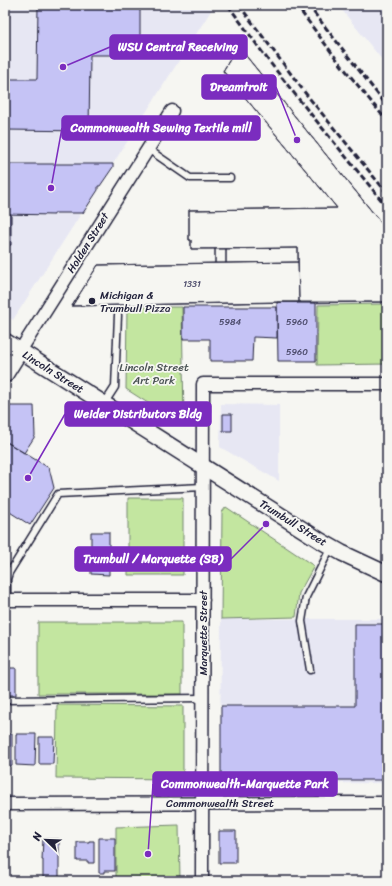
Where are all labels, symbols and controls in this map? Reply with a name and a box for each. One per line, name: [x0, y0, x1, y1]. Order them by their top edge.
callout: WSU Central Receiving: [110, 35, 247, 59]
text: WSU Central Receiving: [118, 36, 239, 58]
callout: Dreamtroit: [202, 75, 276, 99]
text: Dreamtroit: [210, 76, 269, 98]
callout: Commonwealth Sewing Textile mill: [62, 116, 260, 140]
text: Commonwealth Sewing Textile mill: [69, 117, 252, 139]
street label: Holden Street: [62, 208, 114, 277]
house number: 1331: [183, 276, 201, 292]
place label: Michigan & Trumbull Pizza: [100, 286, 171, 318]
marker: Michigan & Trumbull Pizza: [87, 296, 97, 306]
house number: 5984: [219, 314, 241, 330]
house number: 5960: [286, 314, 308, 330]
house number: 5960: [286, 344, 308, 360]
street label: Lincoln Street: [19, 346, 88, 399]
park label: Lincoln Street Art Park: [119, 358, 189, 390]
callout: Weider Distributors Bldg: [65, 402, 211, 426]
text: Weider Distributors Bldg: [74, 403, 202, 425]
street label: Trumbull Street: [255, 495, 331, 552]
callout: Trumbull / Marquette (SB): [75, 547, 231, 571]
text: Trumbull / Marquette (SB): [83, 548, 224, 570]
street label: Marquette Street: [194, 590, 213, 675]
callout: Commonwealth-Marquette Park: [153, 772, 337, 796]
text: Commonwealth-Marquette Park: [160, 773, 330, 795]
street label: Commonwealth Street: [166, 794, 274, 813]
north arrow: [26, 820, 66, 860]
text: N: [27, 829, 48, 844]

